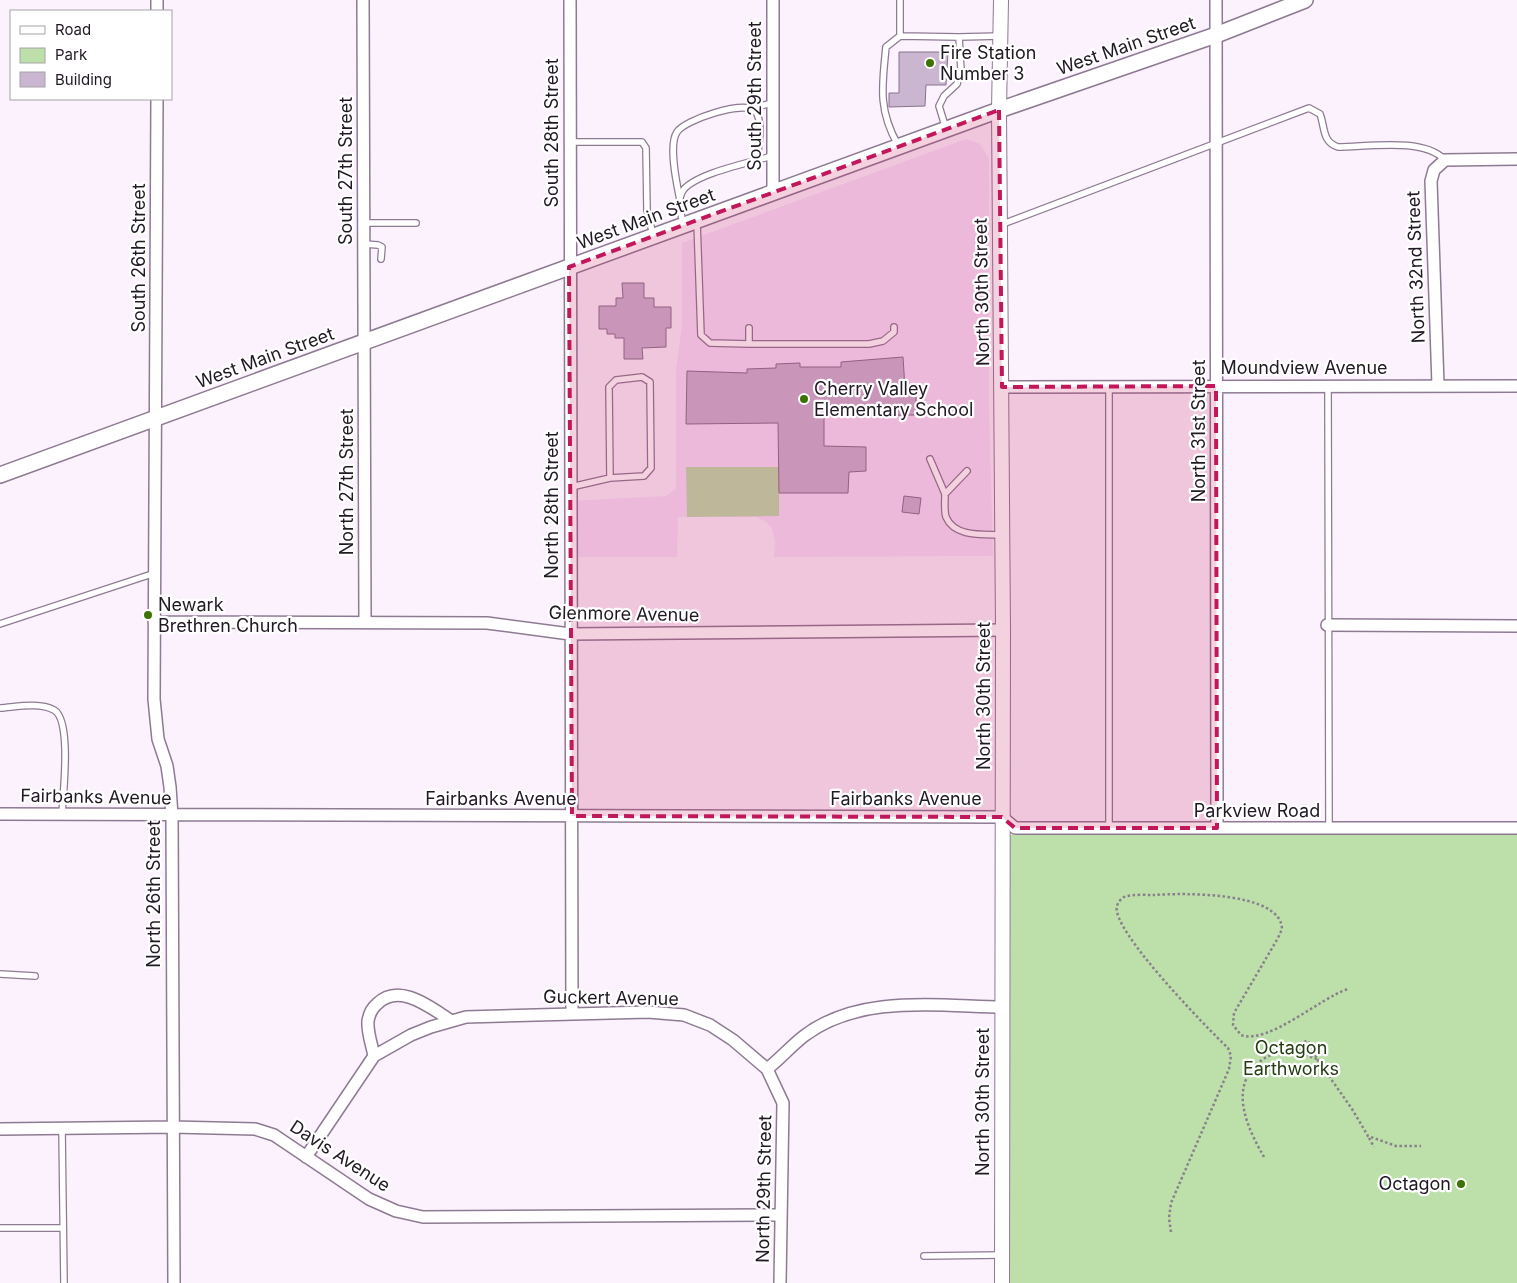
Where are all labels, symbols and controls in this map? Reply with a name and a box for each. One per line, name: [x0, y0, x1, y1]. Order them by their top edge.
legend: [10, 10, 172, 100]
street label: West Main Street: [1054, 12, 1198, 79]
text: Road: [55, 20, 91, 39]
street label: South 29th Street: [744, 21, 765, 171]
place label: Fire Station Number 3: [940, 42, 1036, 84]
text: Park: [55, 45, 88, 64]
marker: Fire Station Number 3: [924, 57, 936, 69]
street label: South 28th Street: [541, 58, 562, 208]
text: Building: [55, 70, 112, 89]
street label: South 27th Street: [335, 97, 356, 245]
street label: South 26th Street: [128, 183, 149, 333]
street label: West Main Street: [574, 184, 718, 253]
street label: North 32nd Street: [1402, 190, 1429, 344]
street label: North 30th Street: [970, 218, 993, 366]
street label: West Main Street: [193, 323, 337, 392]
street label: Moundview Avenue: [1220, 357, 1388, 378]
street label: North 31st Street: [1188, 360, 1209, 502]
place label: Cherry Valley Elementary School: [814, 378, 973, 420]
marker: Cherry Valley Elementary School: [798, 393, 810, 405]
street label: North 27th Street: [336, 409, 357, 555]
street label: North 28th Street: [541, 431, 562, 579]
place label: Newark Brethren Church: [158, 594, 298, 636]
street label: Glenmore Avenue: [548, 602, 700, 625]
marker: Newark Brethren Church: [142, 609, 154, 621]
street label: North 30th Street: [973, 622, 994, 770]
street label: Fairbanks Avenue: [20, 785, 172, 808]
street label: Fairbanks Avenue: [425, 788, 577, 809]
street label: Fairbanks Avenue: [830, 788, 982, 809]
street label: Parkview Road: [1194, 800, 1320, 821]
street label: North 26th Street: [143, 820, 164, 968]
street label: Guckert Avenue: [543, 986, 679, 1009]
street label: North 30th Street: [972, 1028, 993, 1176]
park label: Octagon Earthworks: [1243, 1037, 1339, 1079]
street label: Davis Avenue: [286, 1115, 394, 1196]
street label: North 29th Street: [752, 1115, 775, 1263]
place label: Octagon: [1378, 1173, 1451, 1194]
marker: Octagon: [1455, 1178, 1467, 1190]

